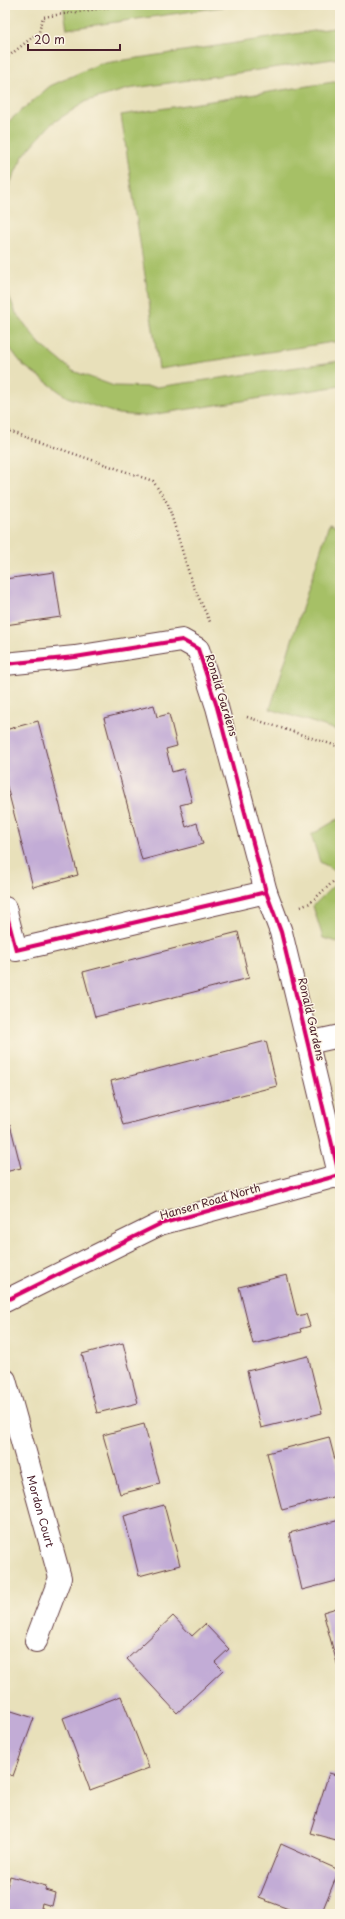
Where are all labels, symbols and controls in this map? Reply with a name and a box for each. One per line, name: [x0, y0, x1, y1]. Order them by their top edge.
scale bar: [28, 26, 120, 52]
text: 20 m: [34, 30, 65, 48]
street label: Ronald Gardens: [201, 652, 243, 738]
street label: Ronald Gardens: [294, 976, 330, 1062]
street label: Hansen Road North: [158, 1178, 262, 1224]
street label: Mordon Court: [23, 1473, 60, 1550]

